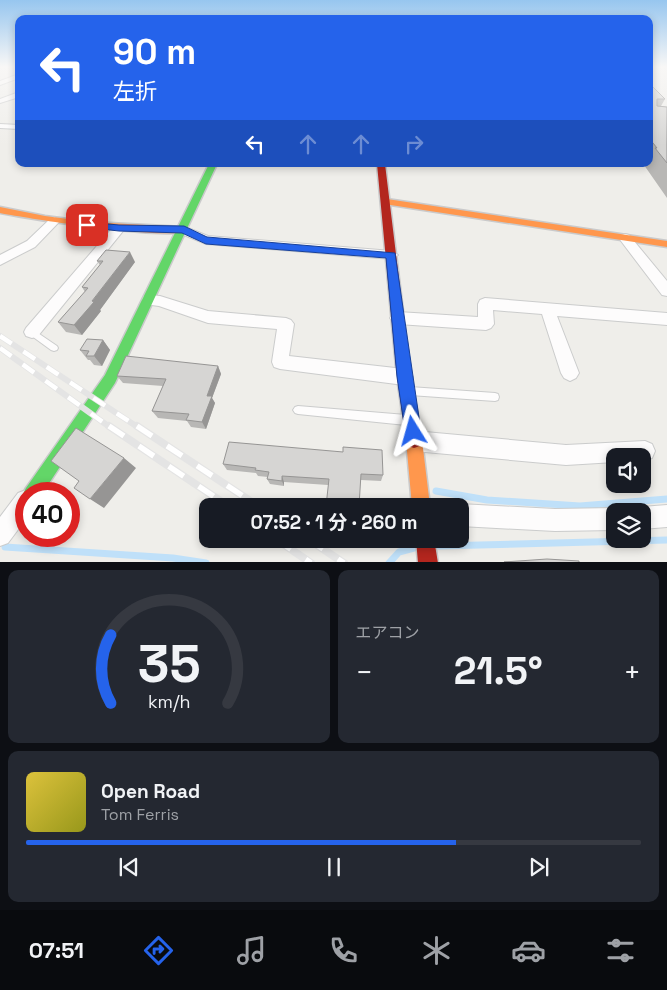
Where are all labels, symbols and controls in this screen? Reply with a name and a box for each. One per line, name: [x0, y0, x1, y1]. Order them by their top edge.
text: 90 m: [113, 30, 196, 74]
icon: left: [30, 35, 95, 100]
text: 左折: [113, 77, 157, 105]
icon: left: [241, 130, 269, 158]
icon: ahead: [294, 130, 322, 158]
icon: ahead: [347, 130, 375, 158]
icon: right: [400, 130, 428, 158]
pin: [66, 204, 108, 246]
icon: arrive: [73, 211, 101, 239]
position arrow: [386, 404, 438, 456]
map controls: [606, 448, 651, 548]
button: sound: [606, 448, 651, 493]
speed limit sign: 40: [15, 482, 80, 547]
button: layers: [606, 503, 651, 548]
text: 07:52 · 1 分 · 260 m: [250, 510, 418, 535]
text: エアコン: [356, 622, 420, 643]
text: 35: [137, 631, 200, 697]
text: 21.5°: [454, 647, 543, 695]
text: −: [356, 654, 373, 690]
text: +: [624, 654, 641, 690]
text: km/h: [147, 690, 190, 713]
text: Open Road: [101, 779, 200, 804]
text: Tom Ferris: [101, 804, 179, 825]
icon: previous: [115, 853, 143, 881]
icon: pause: [320, 853, 348, 881]
icon: next: [525, 853, 553, 881]
icon: directions: [141, 933, 176, 968]
icon: music: [234, 933, 269, 968]
icon: phone: [326, 933, 361, 968]
icon: climate: [419, 933, 454, 968]
icon: car: [511, 933, 546, 968]
icon: filters: [603, 933, 638, 968]
text: 07:51: [29, 936, 84, 964]

